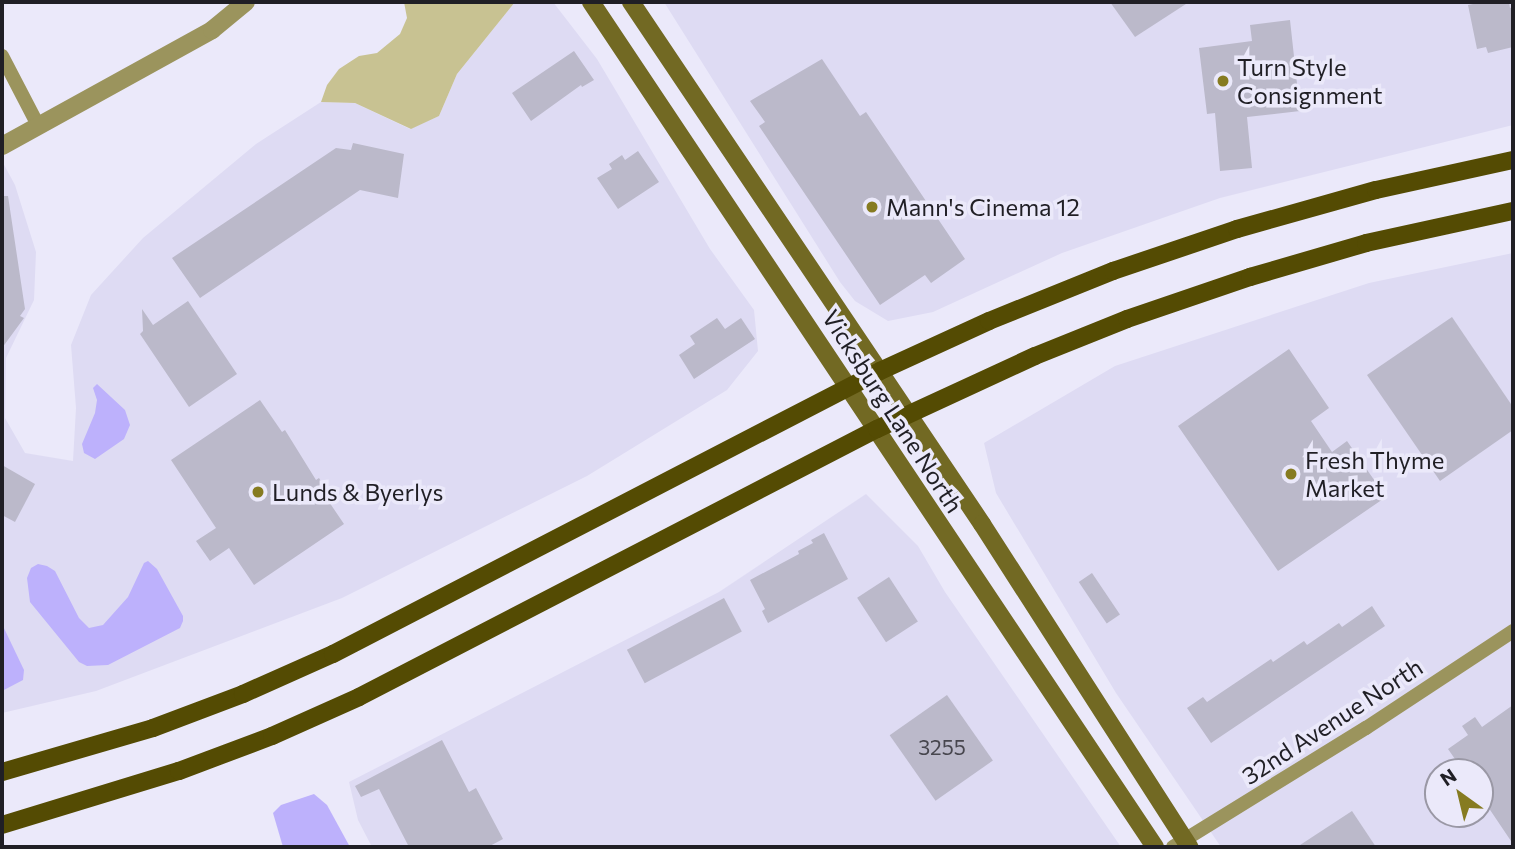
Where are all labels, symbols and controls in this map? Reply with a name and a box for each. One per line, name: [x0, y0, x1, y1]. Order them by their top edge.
place label: Turn Style Consignment: [1237, 53, 1383, 109]
marker: Turn Style Consignment: [1215, 73, 1231, 89]
place label: Mann's Cinema 12: [886, 193, 1080, 221]
marker: Mann's Cinema 12: [864, 199, 880, 215]
street label: Vicksburg Lane North: [817, 304, 969, 518]
place label: Fresh Thyme Market: [1305, 446, 1444, 502]
marker: Fresh Thyme Market: [1283, 466, 1299, 482]
place label: Lunds & Byerlys: [272, 478, 443, 506]
marker: Lunds & Byerlys: [250, 484, 266, 500]
street label: 32nd Avenue North: [1236, 652, 1428, 790]
house number: 3255: [918, 734, 966, 760]
north arrow: [1424, 758, 1494, 828]
text: N: [1436, 763, 1460, 790]

